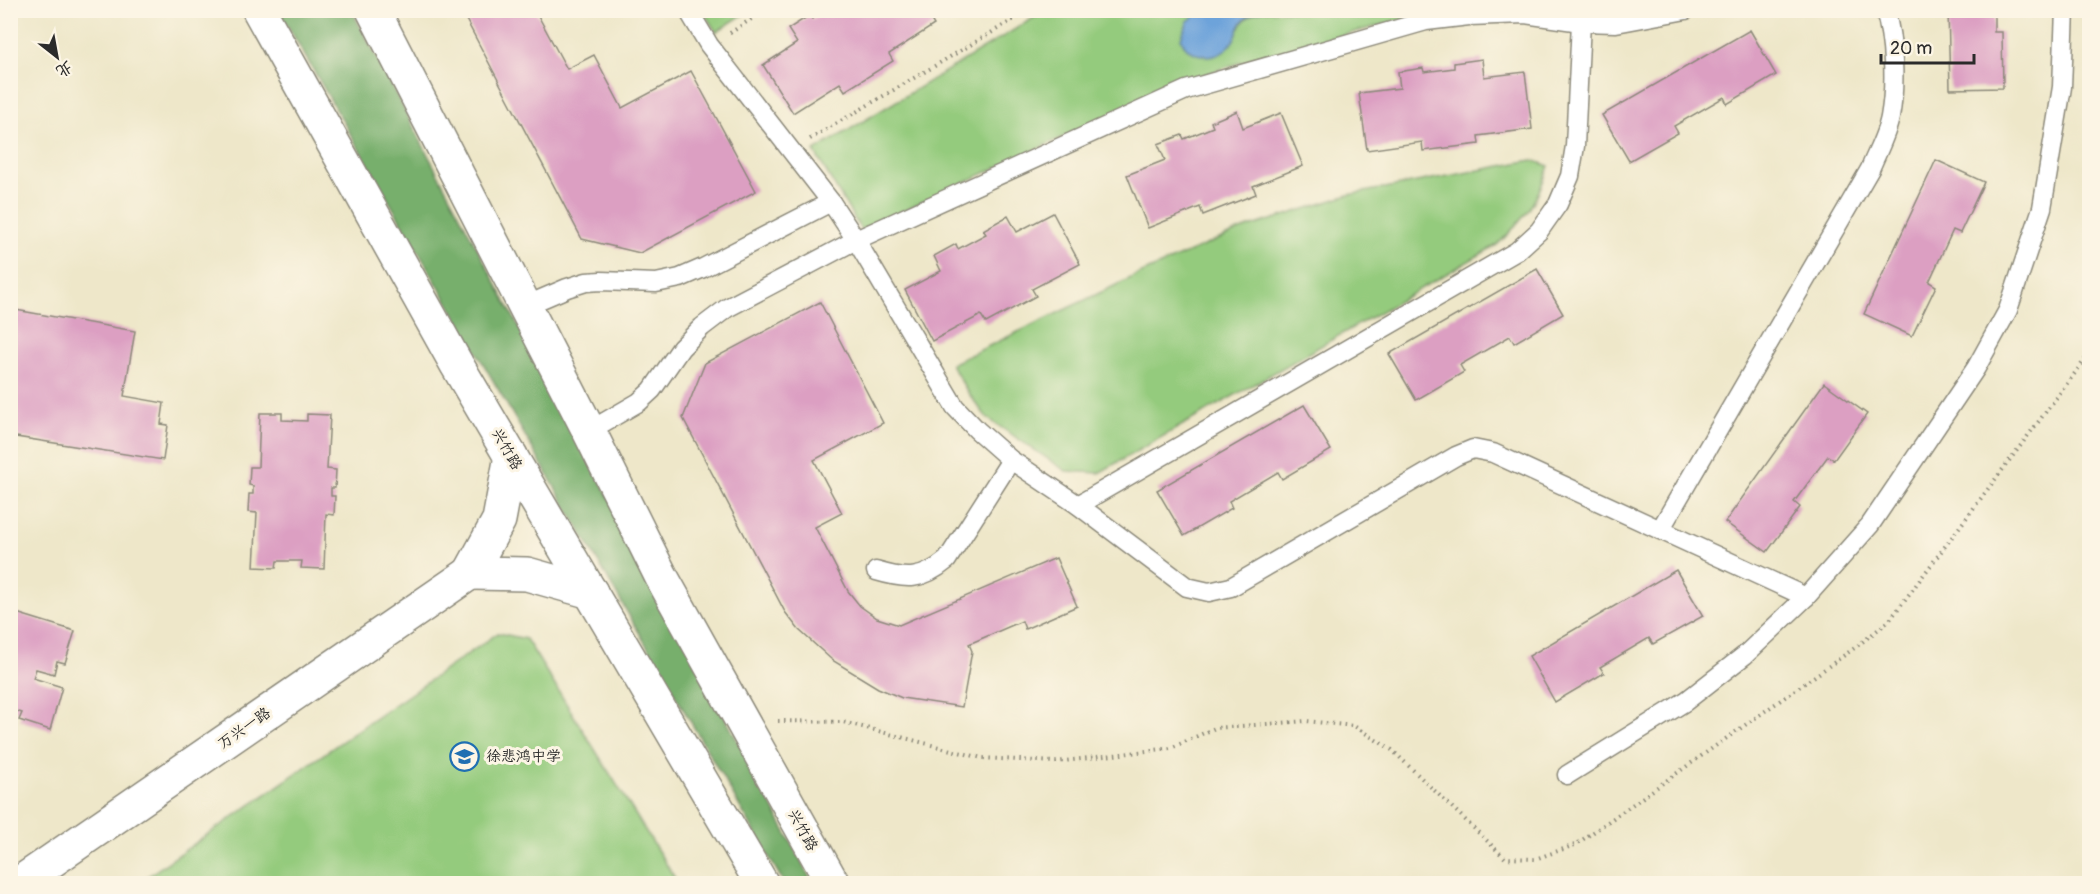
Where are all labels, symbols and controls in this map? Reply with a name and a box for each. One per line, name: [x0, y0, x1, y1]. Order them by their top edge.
north arrow: [27, 27, 87, 87]
scale bar: [1881, 27, 1974, 65]
text: 20 m: [1890, 37, 1932, 60]
text: 北: [52, 56, 76, 82]
street label: 兴竹路: [487, 425, 526, 473]
street label: 万兴一路: [214, 703, 274, 753]
school or university icon: 徐悲鸿中学: [449, 740, 481, 772]
place label: 徐悲鸿中学: [486, 747, 561, 766]
street label: 兴竹路: [783, 806, 822, 855]

